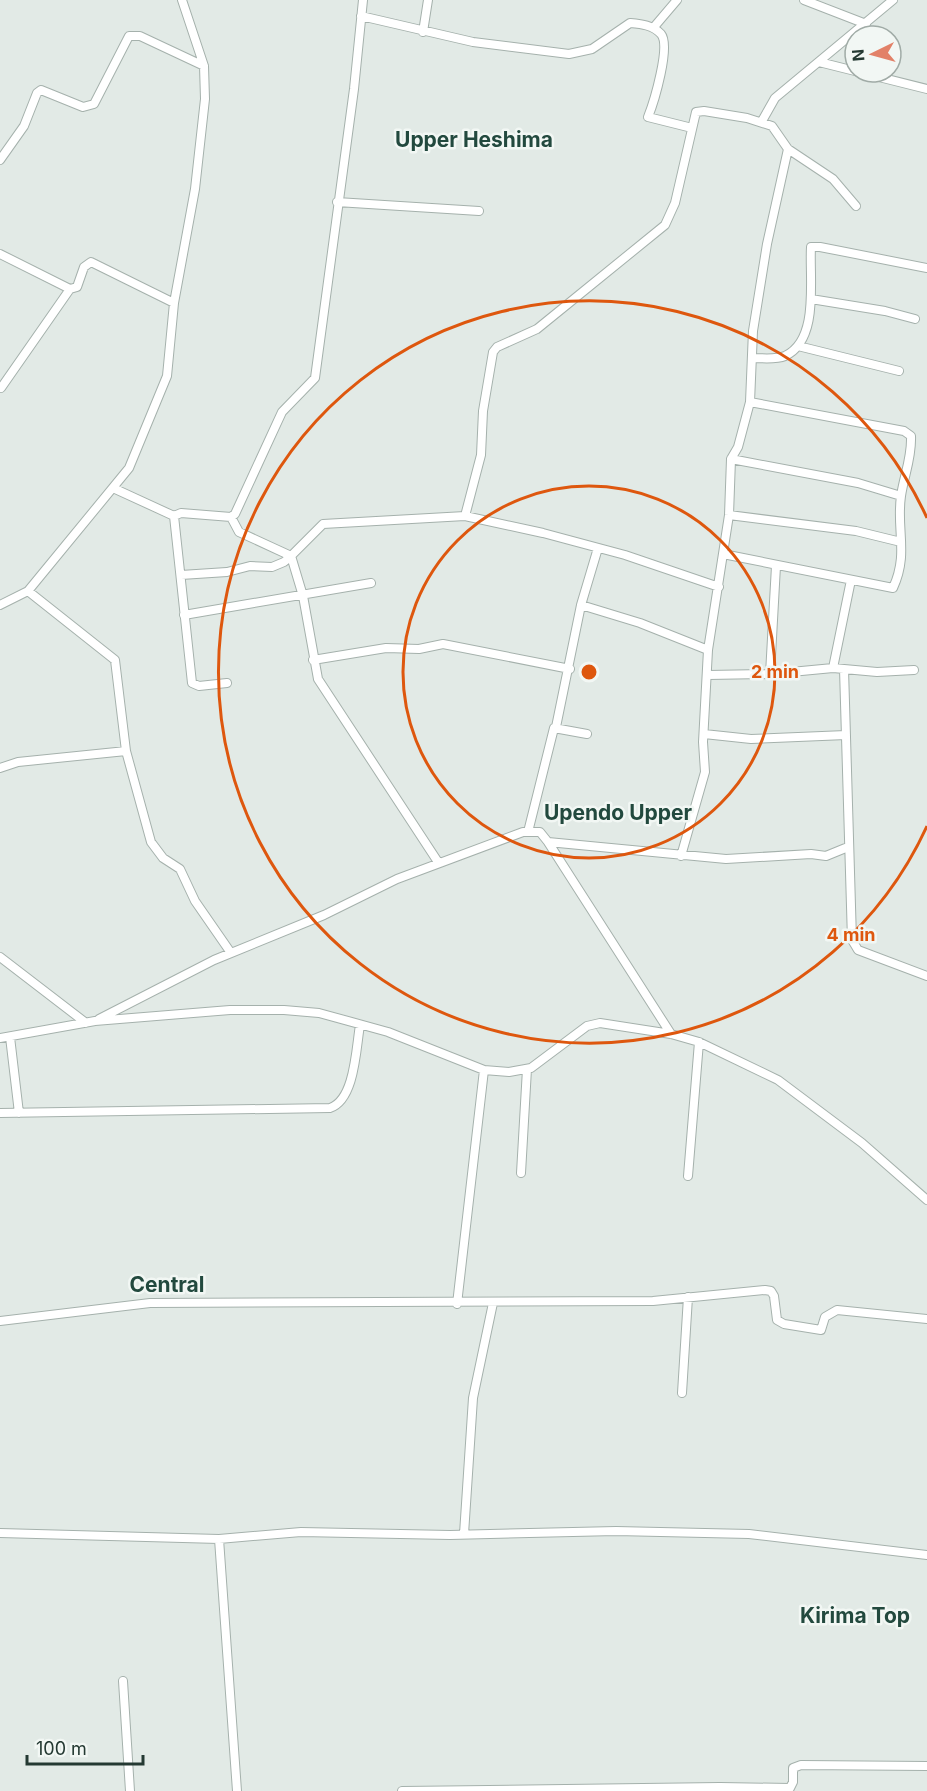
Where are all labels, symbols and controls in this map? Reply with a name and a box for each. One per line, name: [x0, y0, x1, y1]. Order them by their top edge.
north arrow: [843, 24, 903, 84]
text: N: [848, 48, 869, 62]
district label: Upper Heshima: [395, 127, 553, 152]
text: 2 min: [751, 661, 799, 682]
centre of rings: [579, 662, 599, 682]
district label: Upendo Upper: [544, 800, 693, 825]
text: 4 min: [827, 924, 875, 945]
district label: Central: [130, 1272, 204, 1297]
district label: Kirima Top: [800, 1603, 910, 1628]
scale bar: [27, 1728, 142, 1766]
text: 100 m: [36, 1738, 87, 1759]

